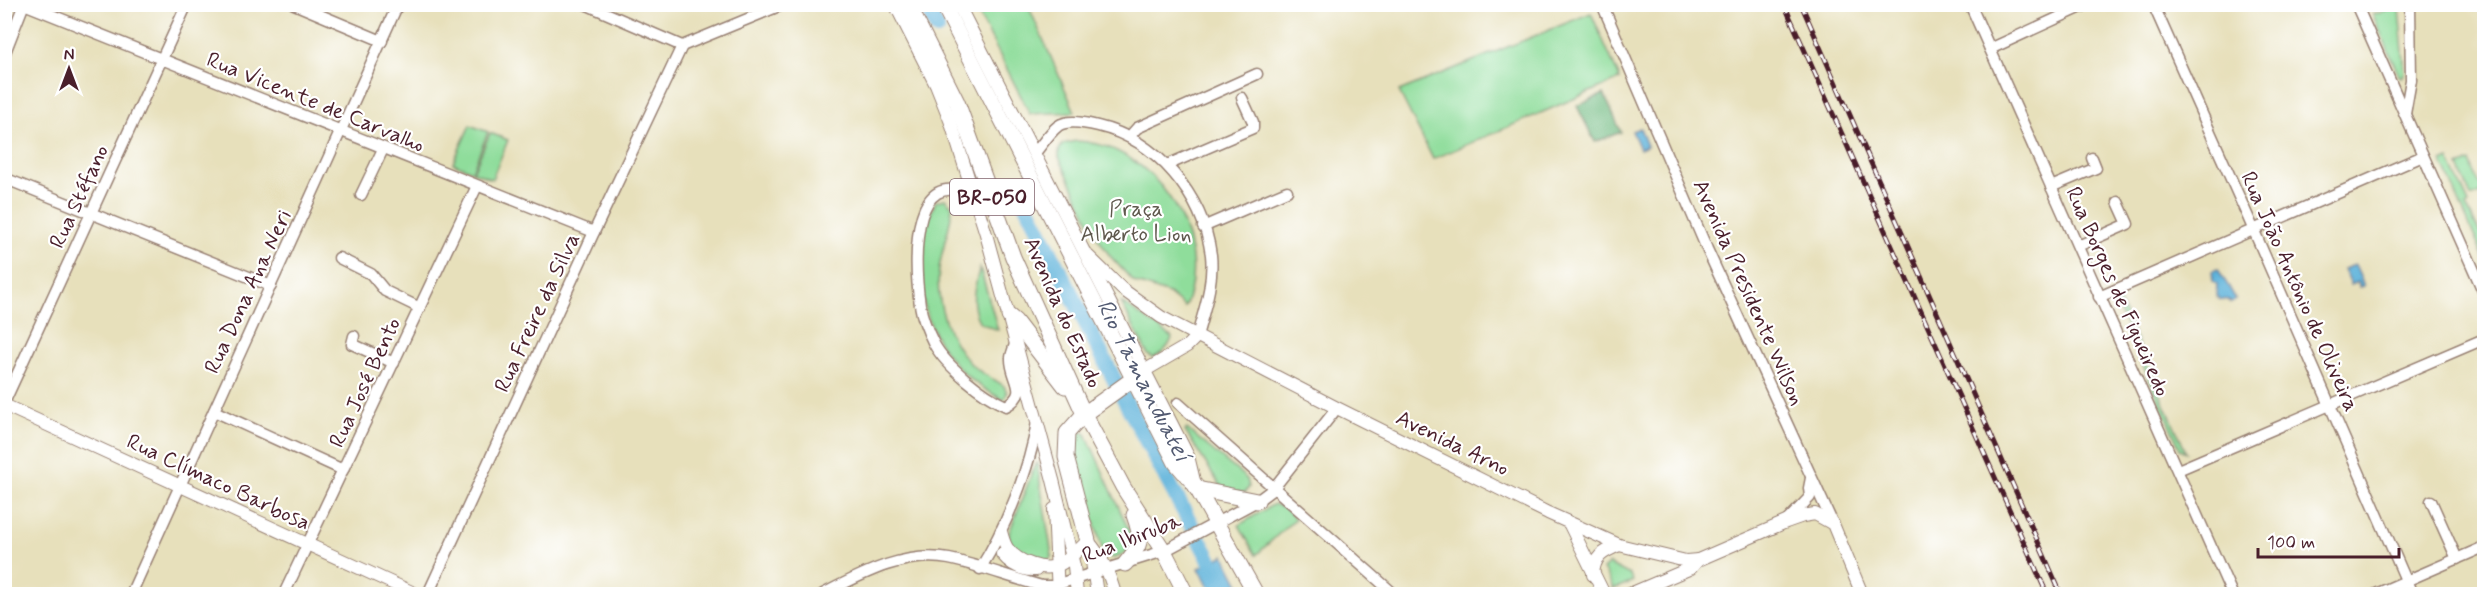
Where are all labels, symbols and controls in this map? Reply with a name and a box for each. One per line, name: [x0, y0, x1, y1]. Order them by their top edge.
north arrow: [39, 39, 99, 99]
text: N: [64, 45, 74, 66]
street label: Rua Vicente de Carvalho: [202, 46, 428, 159]
street label: Rua Stéfano: [44, 141, 116, 253]
street label: Rua João Antônio de Oliveira: [2234, 167, 2365, 416]
street label: Avenida Presidente Wilson: [1686, 175, 1811, 410]
road number: BR-050: [950, 179, 1034, 215]
street label: Rua Borges de Figueiredo: [2056, 183, 2176, 402]
park label: Praça Alberto Lion: [1080, 196, 1192, 249]
street label: Rua Dona Ana Neri: [199, 205, 299, 378]
street label: Rua Freire da Silva: [489, 229, 587, 397]
street label: Avenida do Estado: [1016, 233, 1108, 393]
water label: Rio Tamanduateí: [1088, 294, 1198, 469]
street label: Rua José Bento: [323, 313, 408, 452]
street label: Avenida Arno: [1391, 404, 1513, 483]
street label: Rua Clímaco Barbosa: [122, 428, 314, 538]
street label: Rua Ibiruba: [1078, 507, 1186, 571]
scale bar: [2258, 521, 2399, 559]
text: 100 m: [2267, 531, 2315, 555]

